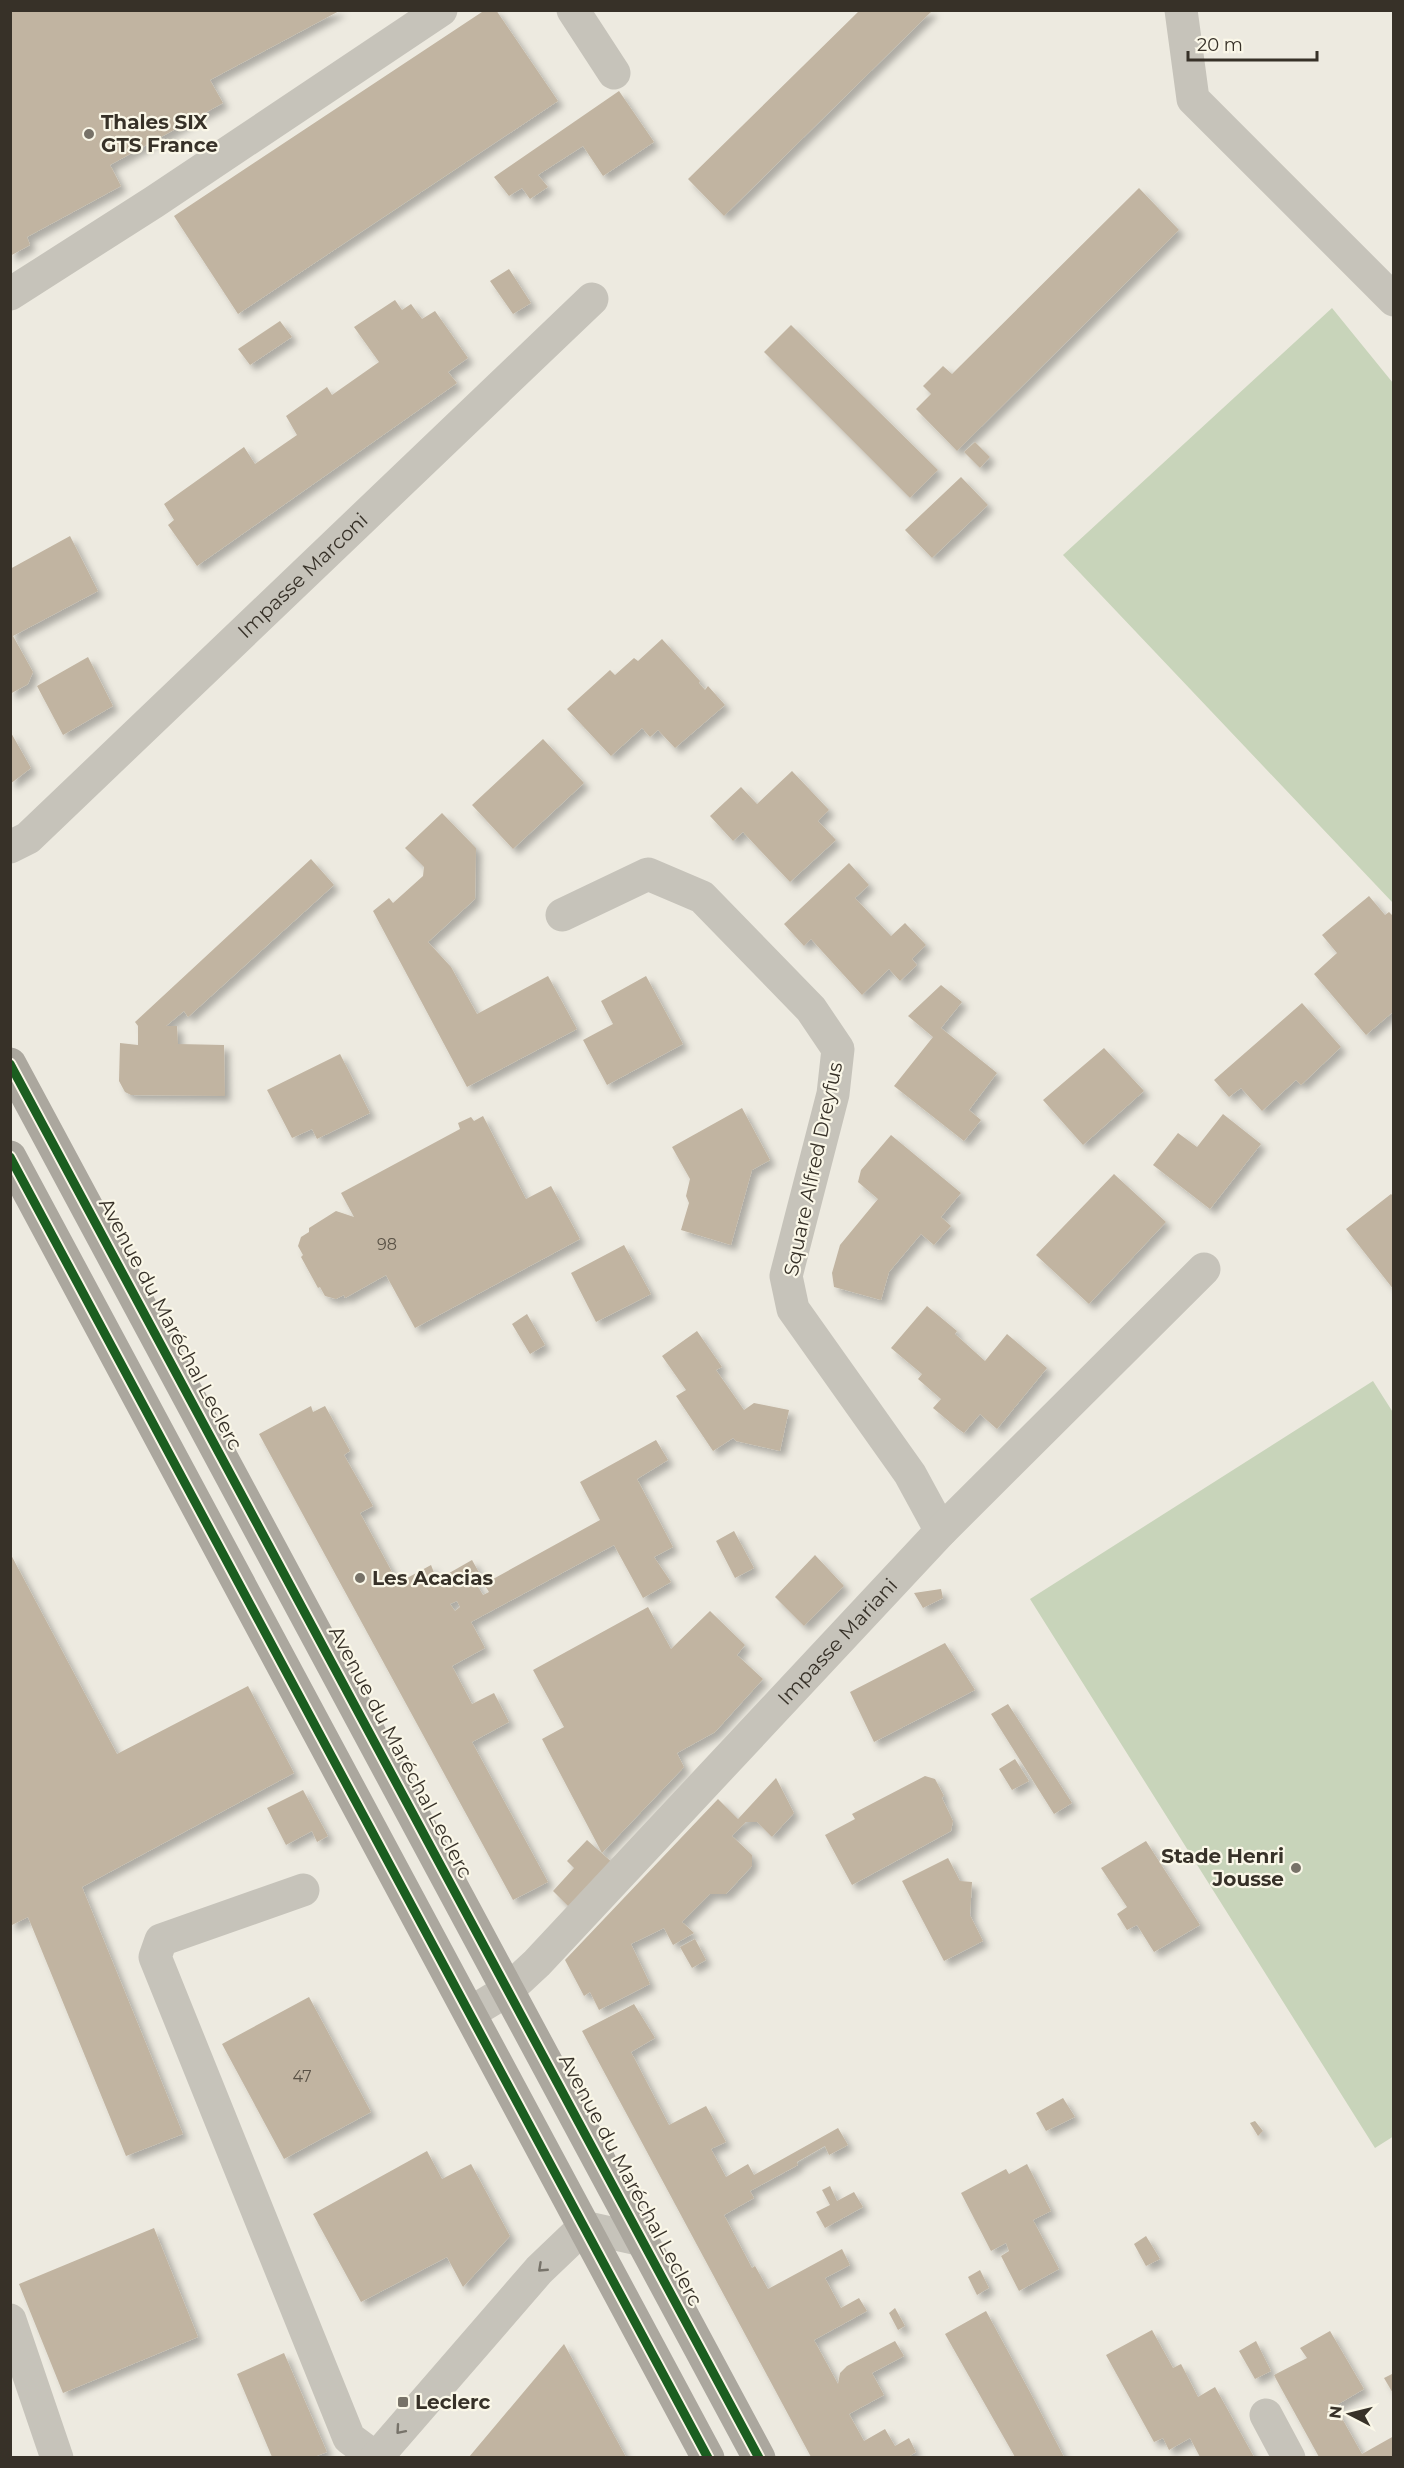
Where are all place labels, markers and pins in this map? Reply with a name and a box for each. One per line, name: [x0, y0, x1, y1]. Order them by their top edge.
place label: Thales SIX GTS France: [101, 110, 218, 157]
marker: Thales SIX GTS France: [82, 127, 96, 141]
place label: Les Acacias: [372, 1566, 493, 1590]
marker: Les Acacias: [353, 1571, 367, 1585]
place label: Stade Henri Jousse: [1161, 1844, 1284, 1891]
marker: Stade Henri Jousse: [1289, 1861, 1303, 1875]
place label: Leclerc: [415, 2390, 490, 2414]
marker: Leclerc: [396, 2395, 410, 2409]

